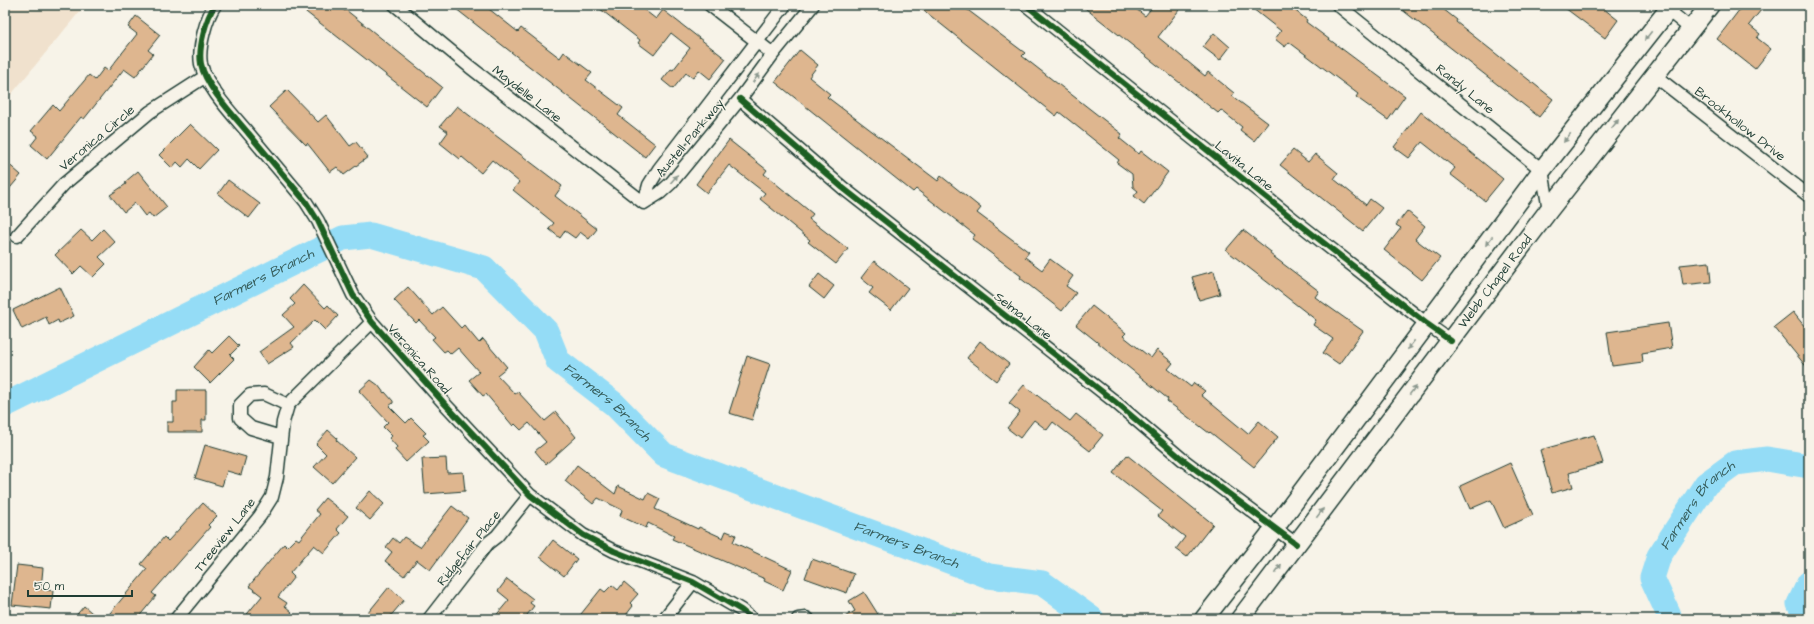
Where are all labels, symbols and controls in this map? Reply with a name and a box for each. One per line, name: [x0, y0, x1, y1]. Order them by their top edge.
one-way arrow: [1644, 30, 1652, 41]
street label: Randy Lane: [1431, 60, 1498, 119]
street label: Maydelle Lane: [488, 61, 566, 128]
one-way arrow: [751, 73, 759, 83]
street label: Brookhollow Drive: [1691, 83, 1789, 165]
street label: Austell Parkway: [652, 95, 729, 182]
street label: Veronica Circle: [55, 101, 139, 175]
one-way arrow: [1611, 119, 1619, 129]
one-way arrow: [1563, 132, 1572, 143]
street label: Lavita Lane: [1211, 137, 1277, 195]
one-way arrow: [669, 174, 679, 184]
street label: Webb Chapel Road: [1454, 231, 1536, 332]
one-way arrow: [1485, 236, 1493, 247]
water label: Farmers Branch: [209, 243, 318, 311]
street label: Selma Lane: [990, 288, 1056, 344]
street label: Veronica Road: [383, 320, 455, 398]
one-way arrow: [1407, 340, 1415, 351]
water label: Farmers Branch: [559, 358, 656, 447]
one-way arrow: [1409, 385, 1417, 396]
water label: Farmers Branch: [1655, 455, 1740, 554]
street label: Treeview Lane: [190, 494, 260, 576]
street label: Ridgefair Place: [433, 506, 506, 590]
one-way arrow: [1315, 508, 1324, 519]
water label: Farmers Branch: [851, 516, 963, 574]
one-way arrow: [1273, 564, 1281, 574]
scale bar: [28, 572, 132, 598]
text: 50 m: [34, 578, 65, 595]

